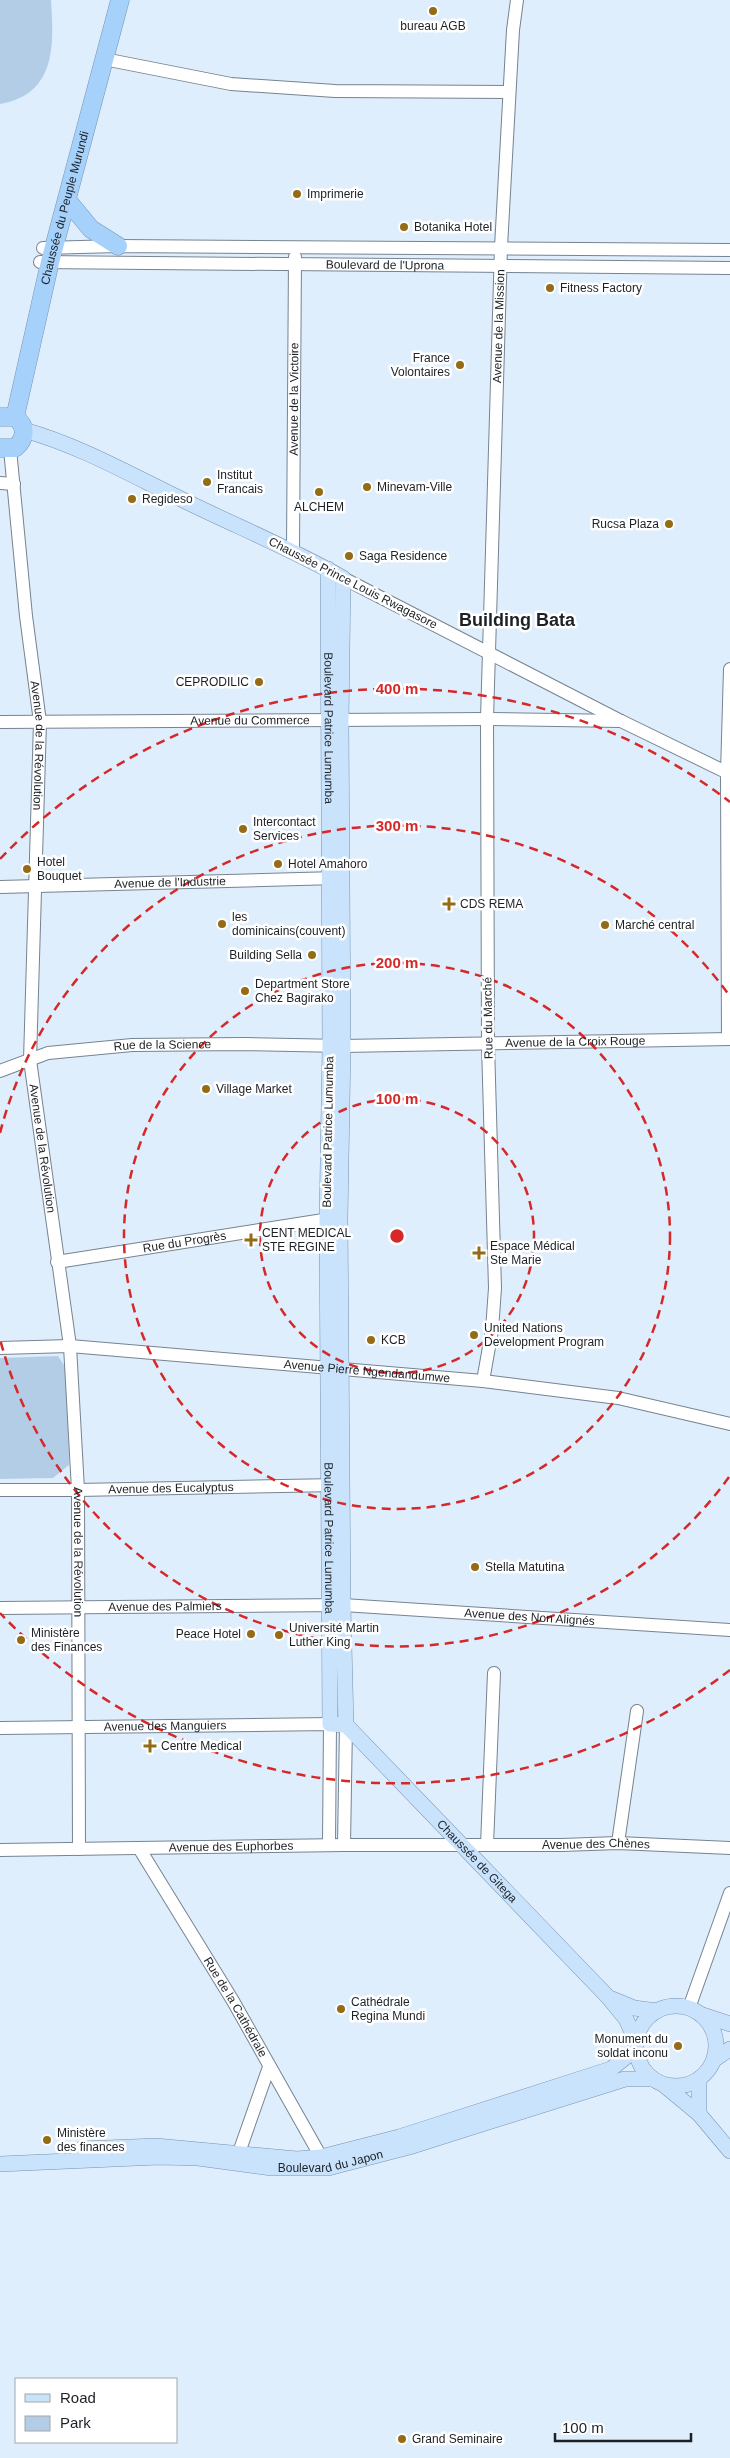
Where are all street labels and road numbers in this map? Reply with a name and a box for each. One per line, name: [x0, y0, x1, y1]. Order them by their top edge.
street label: Chaussée du Peuple Murundi: [38, 129, 92, 286]
street label: Boulevard de l'Uprona: [326, 257, 445, 273]
street label: Avenue de la Mission: [490, 269, 507, 383]
street label: Avenue de la Victoire: [287, 342, 301, 456]
street label: Chaussée Prince Louis Rwagasore: [266, 534, 440, 632]
street label: Boulevard Patrice Lumumba: [321, 652, 336, 804]
street label: Avenue de la Révolution: [28, 680, 47, 811]
street label: Avenue du Commerce: [190, 713, 310, 728]
street label: Avenue de l'Industrie: [114, 874, 226, 891]
street label: Rue du Marché: [480, 977, 496, 1059]
street label: Avenue de la Croix Rouge: [505, 1034, 646, 1050]
street label: Rue de la Science: [113, 1037, 212, 1054]
street label: Boulevard Patrice Lumumba: [320, 1056, 336, 1208]
street label: Avenue de la Révolution: [26, 1083, 58, 1214]
street label: Rue du Progrès: [142, 1228, 227, 1255]
street label: Avenue Pierre Ngendandumwe: [283, 1357, 451, 1385]
street label: Boulevard Patrice Lumumba: [321, 1462, 336, 1614]
street label: Avenue des Eucalyptus: [108, 1480, 234, 1496]
street label: Avenue de la Révolution: [71, 1487, 85, 1617]
street label: Avenue des Palmiers: [108, 1599, 222, 1614]
street label: Avenue des Non Alignés: [464, 1606, 595, 1628]
street label: Avenue des Manguiers: [104, 1718, 226, 1734]
street label: Chaussée de Gitega: [434, 1817, 520, 1906]
street label: Avenue des Chènes: [542, 1836, 650, 1852]
street label: Avenue des Euphorbes: [169, 1839, 293, 1855]
street label: Rue de la Cathédrale: [201, 1954, 270, 2060]
street label: Boulevard du Japon: [278, 2147, 385, 2175]

